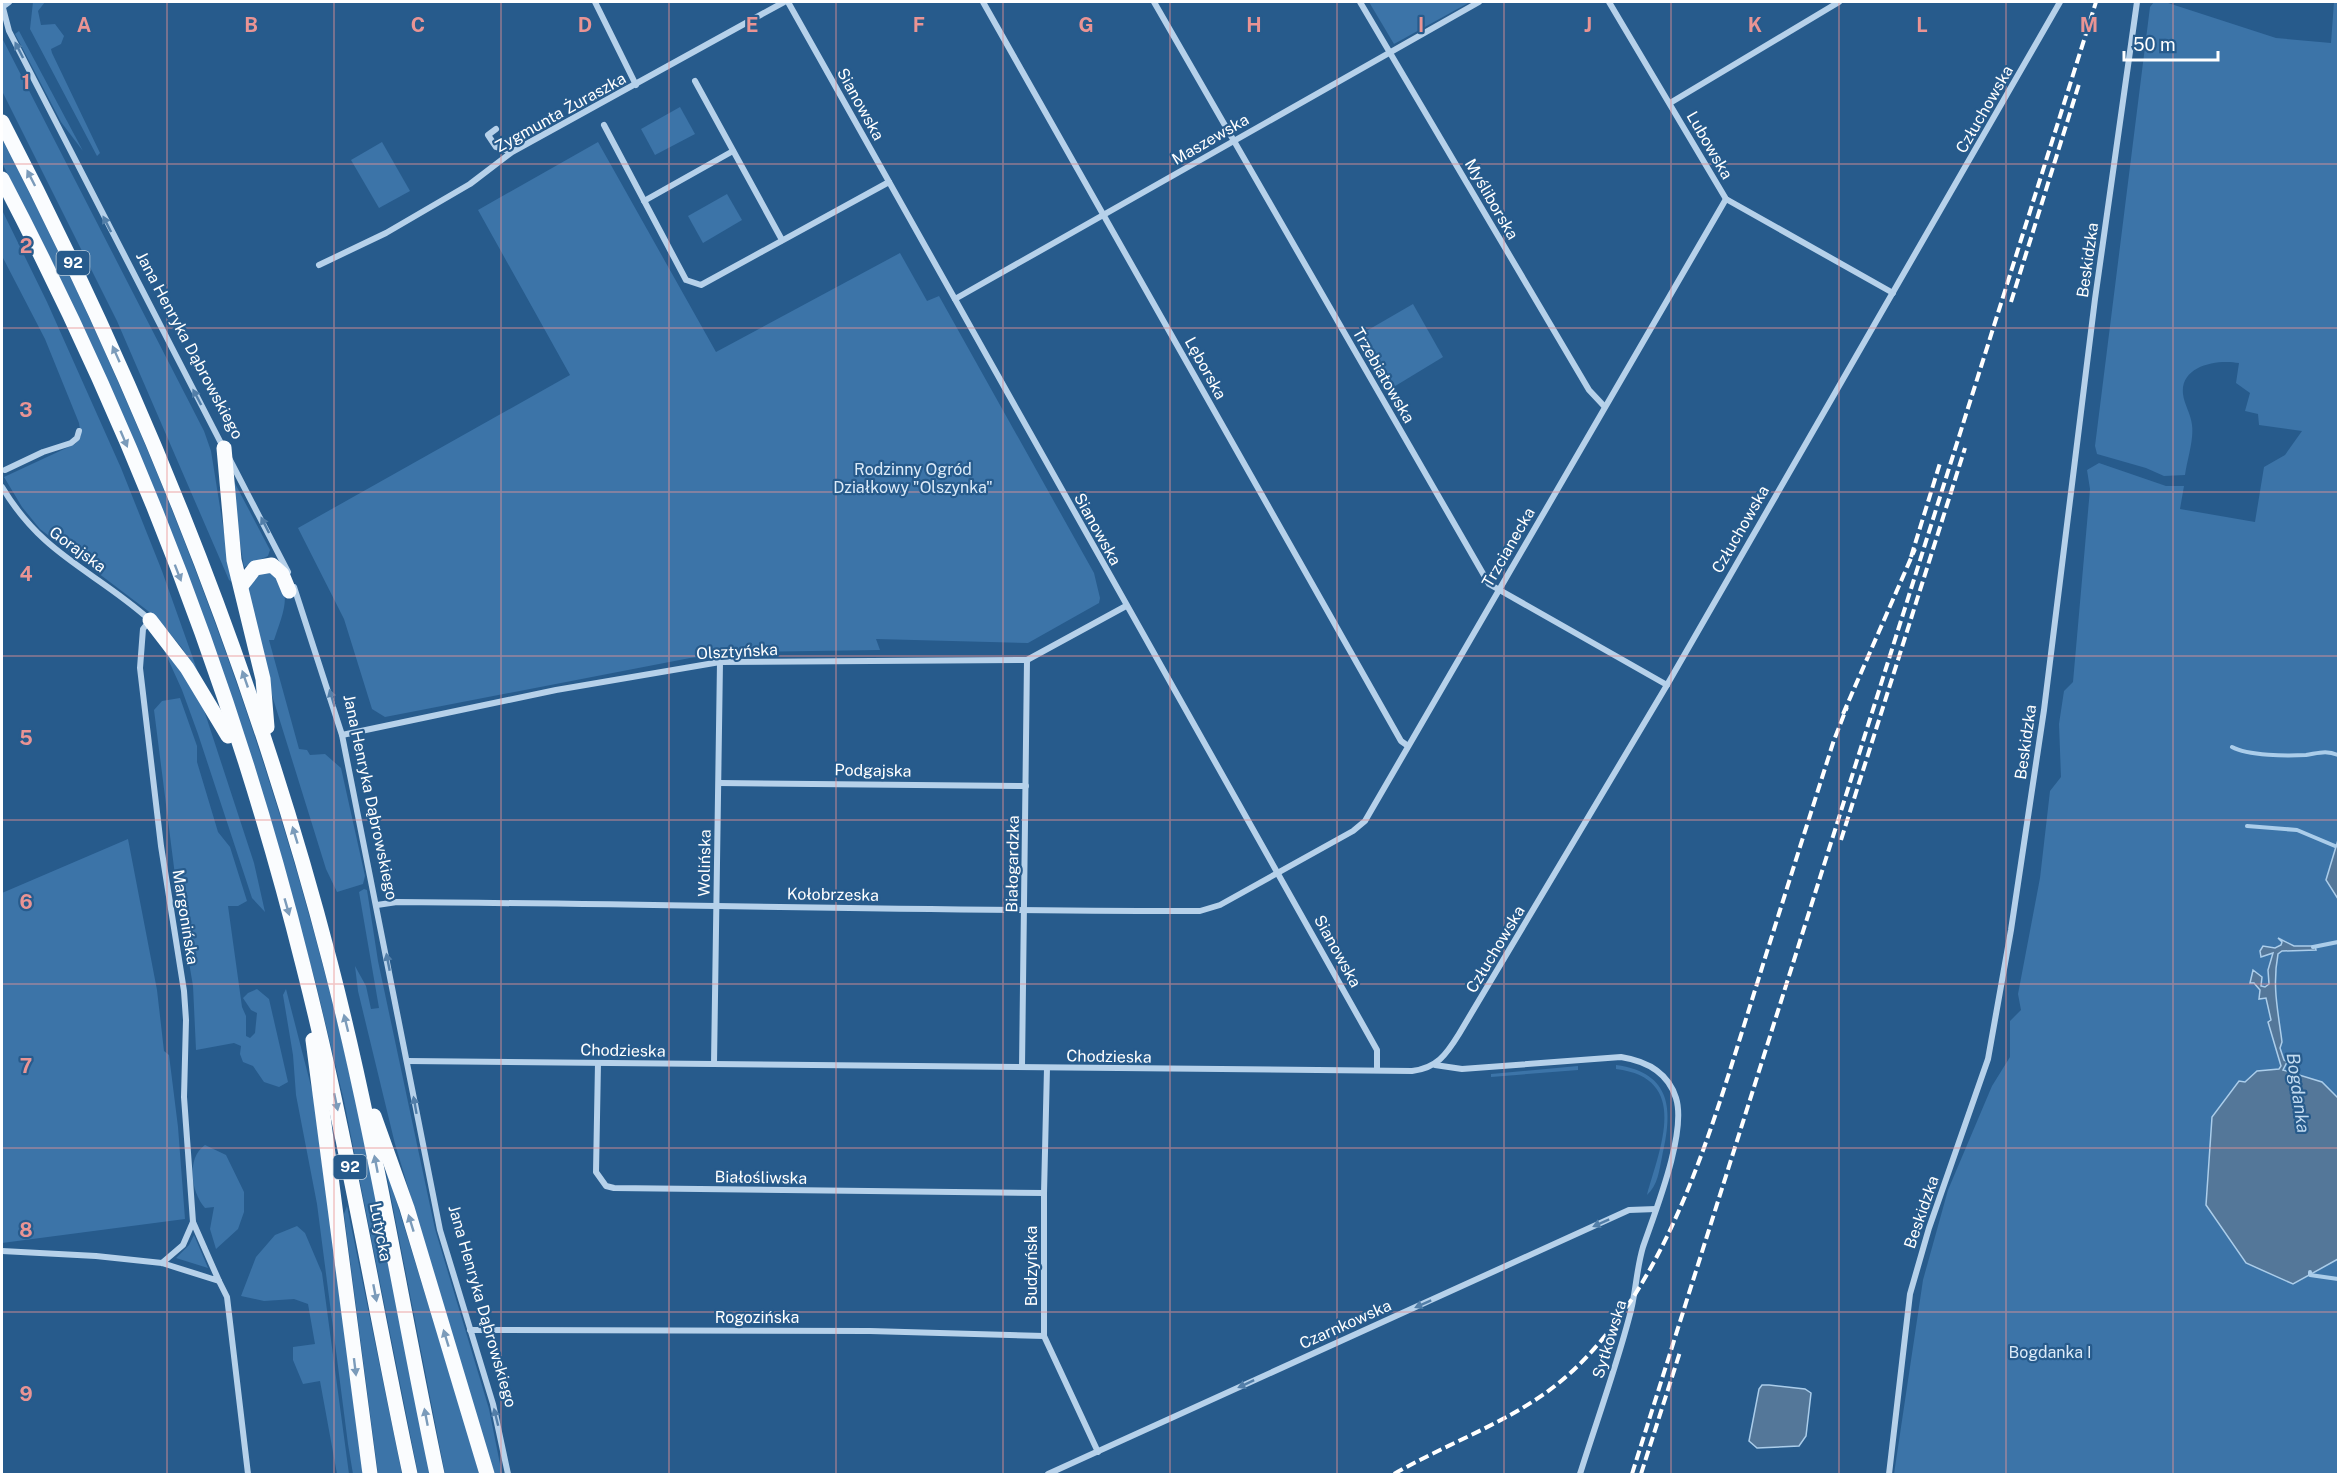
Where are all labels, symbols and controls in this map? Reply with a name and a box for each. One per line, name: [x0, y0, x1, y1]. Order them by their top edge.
text: A: [77, 13, 91, 37]
text: B: [244, 13, 258, 37]
text: C: [411, 13, 425, 37]
text: D: [578, 13, 592, 37]
text: E: [746, 13, 758, 37]
text: F: [913, 13, 925, 37]
text: G: [1078, 13, 1094, 37]
text: H: [1246, 13, 1262, 37]
text: I: [1418, 13, 1424, 37]
text: J: [1584, 13, 1592, 37]
text: K: [1748, 13, 1762, 37]
text: L: [1916, 13, 1928, 37]
text: M: [2080, 13, 2098, 37]
scale bar: [2124, 24, 2218, 62]
text: 50 m: [2133, 34, 2176, 55]
one-way arrow: [14, 41, 24, 59]
street label: Człuchowska: [1952, 62, 2017, 156]
street label: Sianowska: [833, 65, 888, 144]
street label: Zygmunta Żuraszka: [491, 68, 629, 156]
text: 1: [22, 70, 30, 94]
street label: Lubowska: [1683, 108, 1737, 183]
street label: Maszewska: [1168, 110, 1252, 169]
street label: Myśliborska: [1461, 156, 1522, 243]
one-way arrow: [26, 170, 35, 187]
one-way arrow: [102, 215, 112, 232]
street label: Beskidzka: [2073, 221, 2102, 299]
text: 2: [20, 234, 32, 258]
street label: Jana Henryka Dąbrowskiego: [132, 248, 247, 442]
road number: 92: [56, 251, 90, 275]
street label: Trzebiatowska: [1349, 324, 1419, 426]
street label: Lęborska: [1181, 334, 1230, 403]
one-way arrow: [111, 344, 121, 362]
one-way arrow: [192, 388, 202, 405]
text: 3: [19, 398, 33, 422]
one-way arrow: [120, 430, 129, 448]
park label: Rodzinny Ogród Działkowy "Olszynka": [833, 460, 993, 497]
street label: Człuchowska: [1708, 482, 1773, 576]
street label: Sianowska: [1070, 490, 1125, 569]
street label: Trzcianecka: [1478, 504, 1539, 590]
one-way arrow: [260, 517, 270, 534]
street label: Gorajska: [46, 522, 110, 576]
text: 4: [19, 562, 33, 586]
one-way arrow: [173, 564, 183, 582]
street label: Olsztyńska: [696, 640, 778, 663]
one-way arrow: [240, 670, 249, 688]
one-way arrow: [327, 689, 336, 707]
street label: Jana Henryka Dąbrowskiego: [339, 693, 402, 902]
street label: Beskidzka: [2011, 703, 2040, 781]
text: 5: [19, 726, 33, 750]
street label: Podgajska: [834, 760, 912, 781]
street label: Białogardzka: [1002, 815, 1023, 913]
one-way arrow: [290, 826, 299, 844]
street label: Wolińska: [694, 829, 715, 897]
street label: Margonińska: [169, 868, 202, 966]
street label: Kołobrzeska: [787, 884, 879, 905]
text: 6: [19, 890, 33, 914]
one-way arrow: [283, 898, 292, 916]
street label: Człuchowska: [1462, 902, 1529, 996]
street label: Sianowska: [1310, 912, 1365, 991]
one-way arrow: [383, 953, 392, 972]
one-way arrow: [340, 1014, 350, 1032]
street label: Chodzieska: [580, 1040, 666, 1061]
street label: Chodzieska: [1066, 1046, 1152, 1067]
water label: Bogdanka: [2282, 1051, 2315, 1134]
text: 7: [20, 1054, 32, 1078]
one-way arrow: [332, 1092, 341, 1111]
one-way arrow: [410, 1095, 419, 1114]
one-way arrow: [371, 1154, 380, 1173]
road number: 92: [334, 1155, 366, 1179]
street label: Białośliwska: [715, 1167, 807, 1188]
street label: Beskidzka: [1900, 1173, 1943, 1251]
street label: Lutycka: [366, 1201, 396, 1263]
street label: Jana Henryka Dąbrowskiego: [444, 1203, 521, 1410]
one-way arrow: [406, 1214, 415, 1232]
text: 8: [19, 1218, 33, 1242]
one-way arrow: [1592, 1218, 1609, 1227]
street label: Budzyńska: [1022, 1226, 1041, 1306]
one-way arrow: [371, 1284, 380, 1303]
street label: Czarnkowska: [1296, 1296, 1394, 1353]
street label: Sytkowska: [1589, 1298, 1630, 1381]
one-way arrow: [1415, 1299, 1432, 1308]
street label: Rogozińska: [715, 1308, 799, 1327]
one-way arrow: [441, 1329, 450, 1347]
park label: Bogdanka I: [2008, 1343, 2092, 1362]
one-way arrow: [350, 1358, 360, 1377]
one-way arrow: [1236, 1379, 1254, 1389]
text: 9: [19, 1382, 33, 1406]
one-way arrow: [421, 1407, 430, 1426]
one-way arrow: [491, 1408, 501, 1426]

